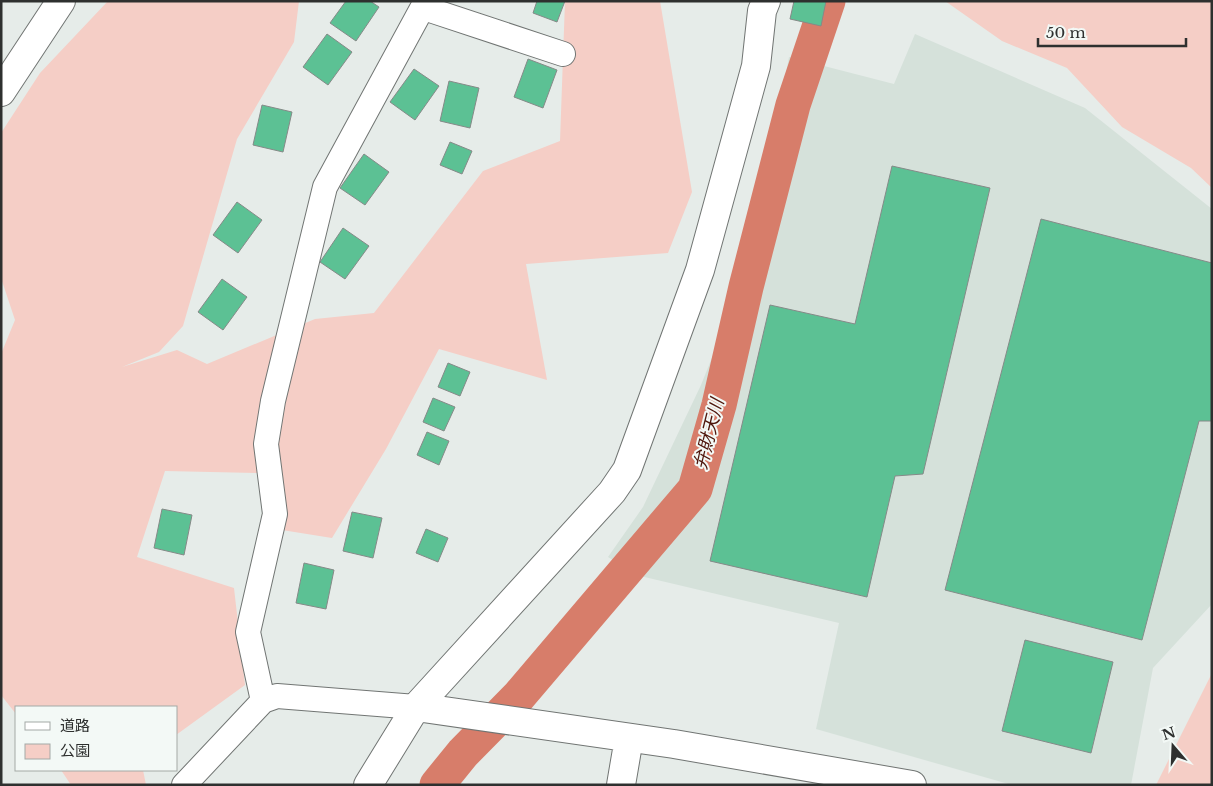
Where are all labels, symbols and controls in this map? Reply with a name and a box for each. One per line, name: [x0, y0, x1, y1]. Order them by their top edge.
scale bar: [1038, 15, 1186, 47]
text: 50 m: [1046, 23, 1086, 42]
water label: 弁財天川: [690, 394, 729, 472]
legend: [15, 706, 178, 771]
text: 道路: [60, 716, 90, 735]
north arrow: [1148, 721, 1198, 771]
text: N: [1160, 723, 1178, 744]
text: 公園: [60, 741, 90, 760]

